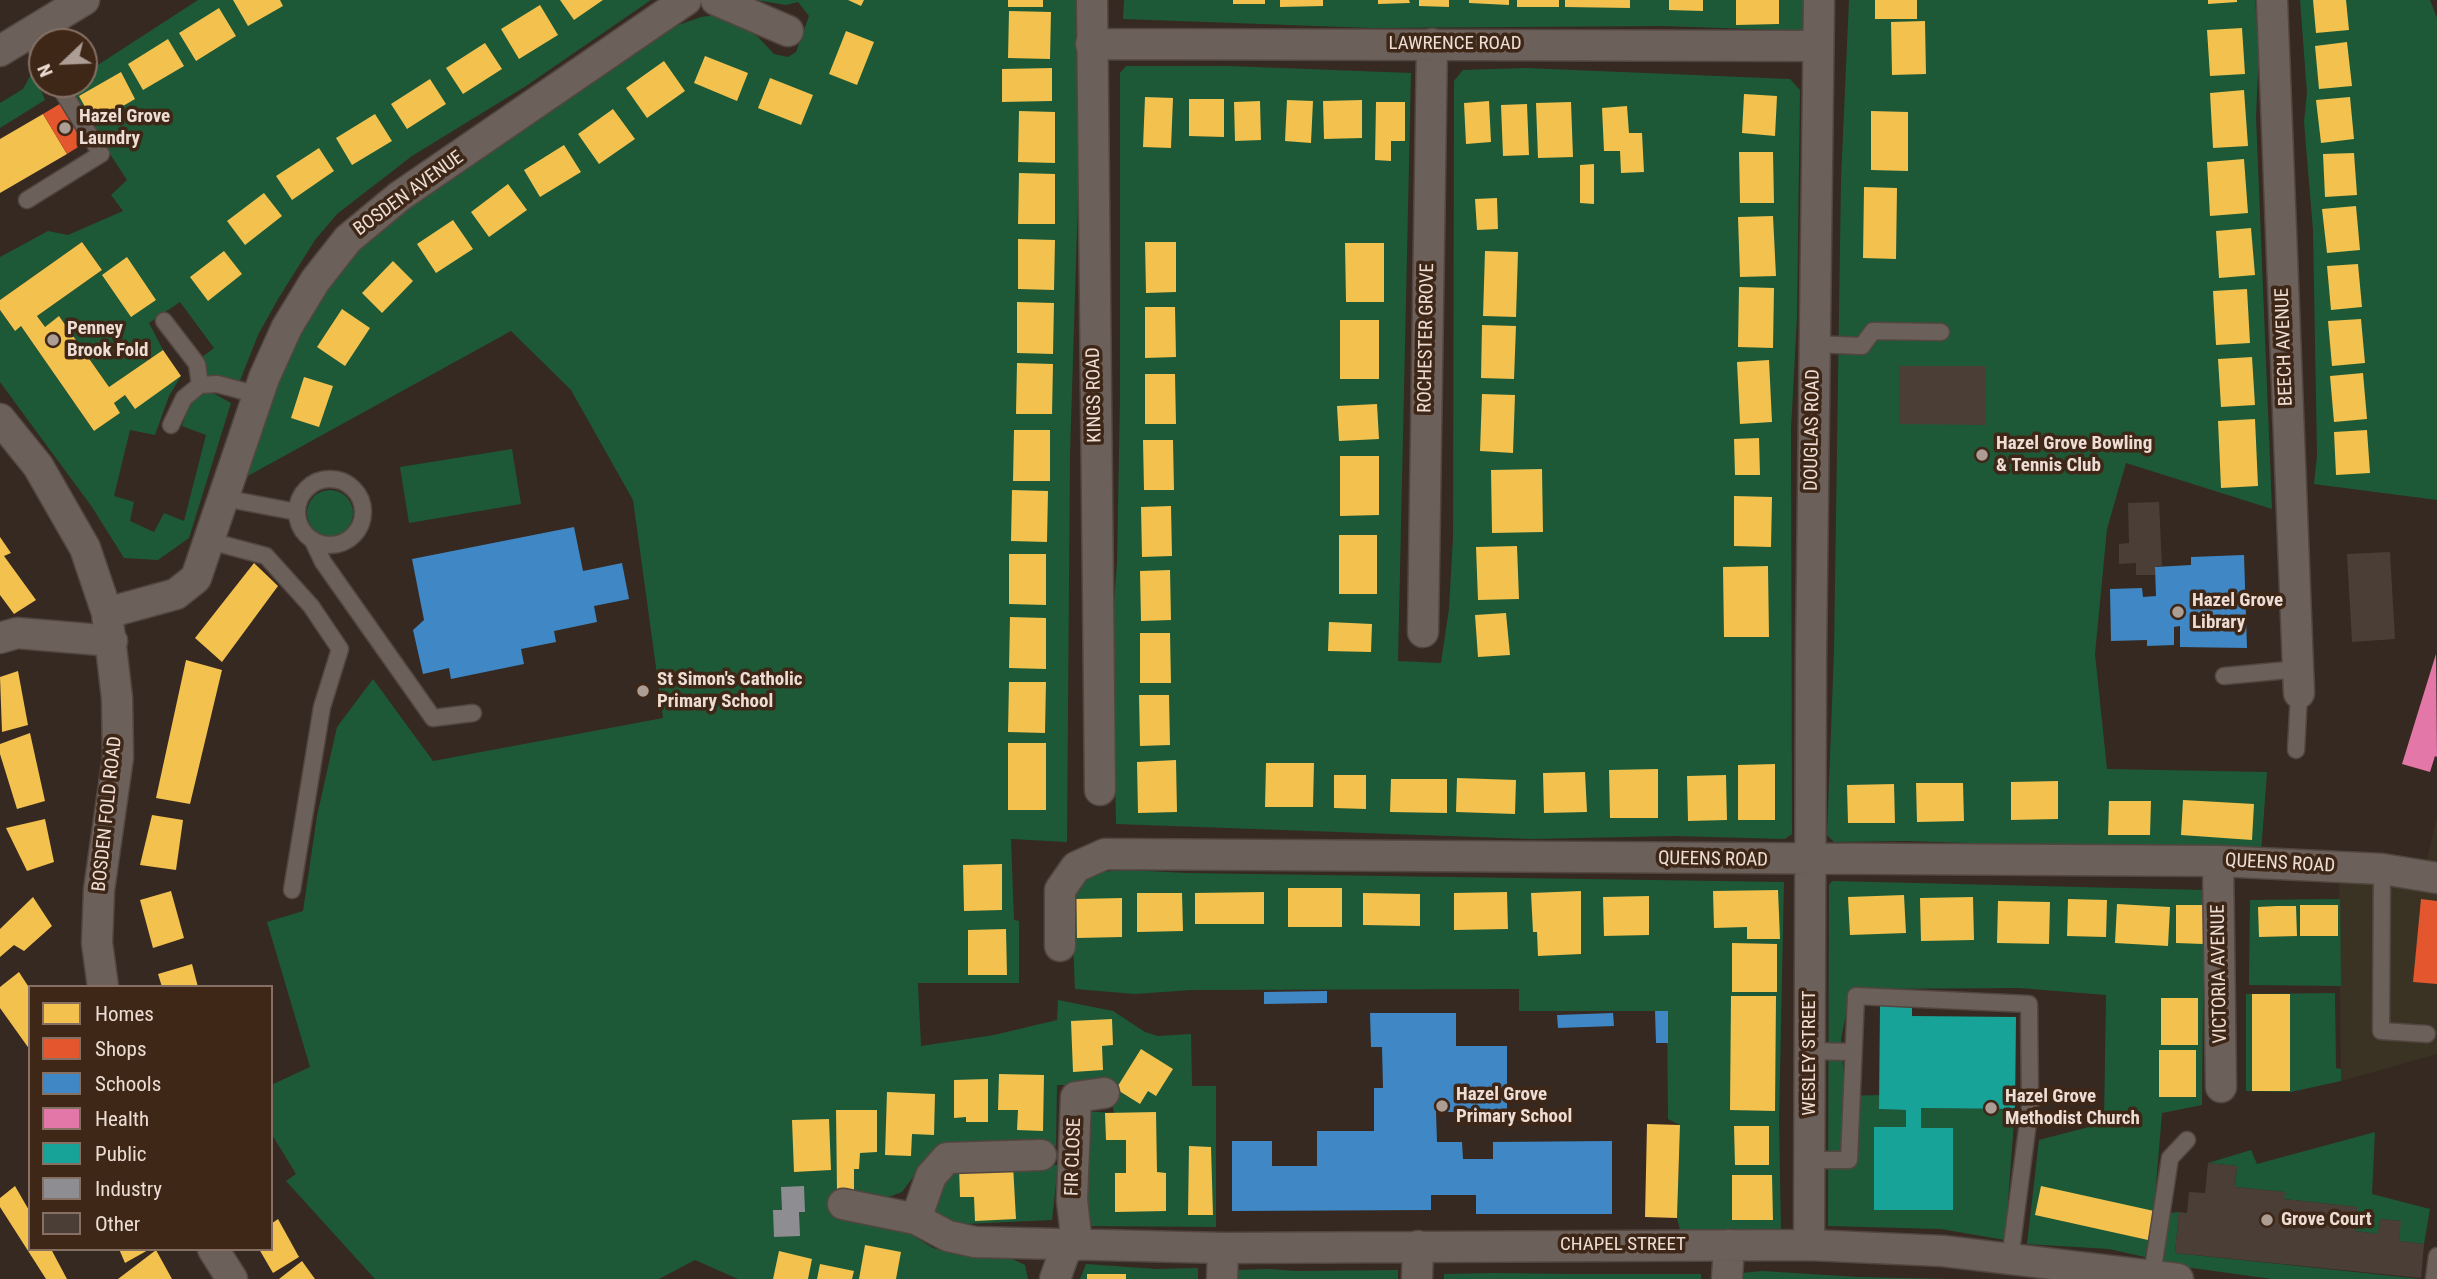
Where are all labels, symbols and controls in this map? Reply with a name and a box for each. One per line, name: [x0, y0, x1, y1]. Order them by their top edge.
north arrow: [28, 28, 98, 98]
street label: LAWRENCE ROAD: [1389, 33, 1521, 55]
text: N: [32, 61, 58, 80]
place label: Hazel Grove Laundry: [79, 106, 170, 150]
marker: Hazel Grove Laundry: [57, 120, 73, 136]
street label: BOSDEN AVENUE: [350, 147, 468, 241]
street label: ROCHESTER GROVE: [1414, 263, 1440, 413]
street label: BEECH AVENUE: [2272, 287, 2298, 407]
place label: Penney Brook Fold: [67, 318, 148, 362]
marker: Penney Brook Fold: [45, 332, 61, 348]
street label: KINGS ROAD: [1083, 347, 1107, 443]
street label: DOUGLAS ROAD: [1801, 369, 1825, 491]
place label: Hazel Grove Bowling & Tennis Club: [1996, 433, 2152, 477]
marker: Hazel Grove Bowling & Tennis Club: [1974, 447, 1990, 463]
place label: Hazel Grove Library: [2192, 590, 2283, 634]
marker: Hazel Grove Library: [2170, 604, 2186, 620]
place label: St Simon's Catholic Primary School: [657, 669, 803, 713]
marker: St Simon's Catholic Primary School: [635, 683, 651, 699]
street label: BOSDEN FOLD ROAD: [89, 735, 127, 893]
street label: QUEENS ROAD: [1658, 848, 1768, 872]
street label: QUEENS ROAD: [2224, 850, 2336, 878]
street label: VICTORIA AVENUE: [2207, 904, 2233, 1044]
legend: [28, 985, 273, 1251]
street label: WESLEY STREET: [1799, 990, 1821, 1116]
text: Homes: [95, 1002, 154, 1026]
text: Shops: [95, 1037, 147, 1061]
text: Schools: [95, 1072, 161, 1096]
place label: Hazel Grove Primary School: [1456, 1084, 1572, 1128]
place label: Hazel Grove Methodist Church: [2005, 1086, 2140, 1130]
marker: Hazel Grove Primary School: [1434, 1098, 1450, 1114]
marker: Hazel Grove Methodist Church: [1983, 1100, 1999, 1116]
text: Health: [95, 1107, 149, 1131]
street label: FIR CLOSE: [1061, 1117, 1087, 1197]
text: Public: [95, 1142, 147, 1166]
text: Industry: [95, 1177, 162, 1201]
place label: Grove Court: [2281, 1209, 2371, 1231]
text: Other: [95, 1212, 140, 1236]
marker: Grove Court: [2259, 1212, 2275, 1228]
street label: CHAPEL STREET: [1560, 1234, 1686, 1256]

